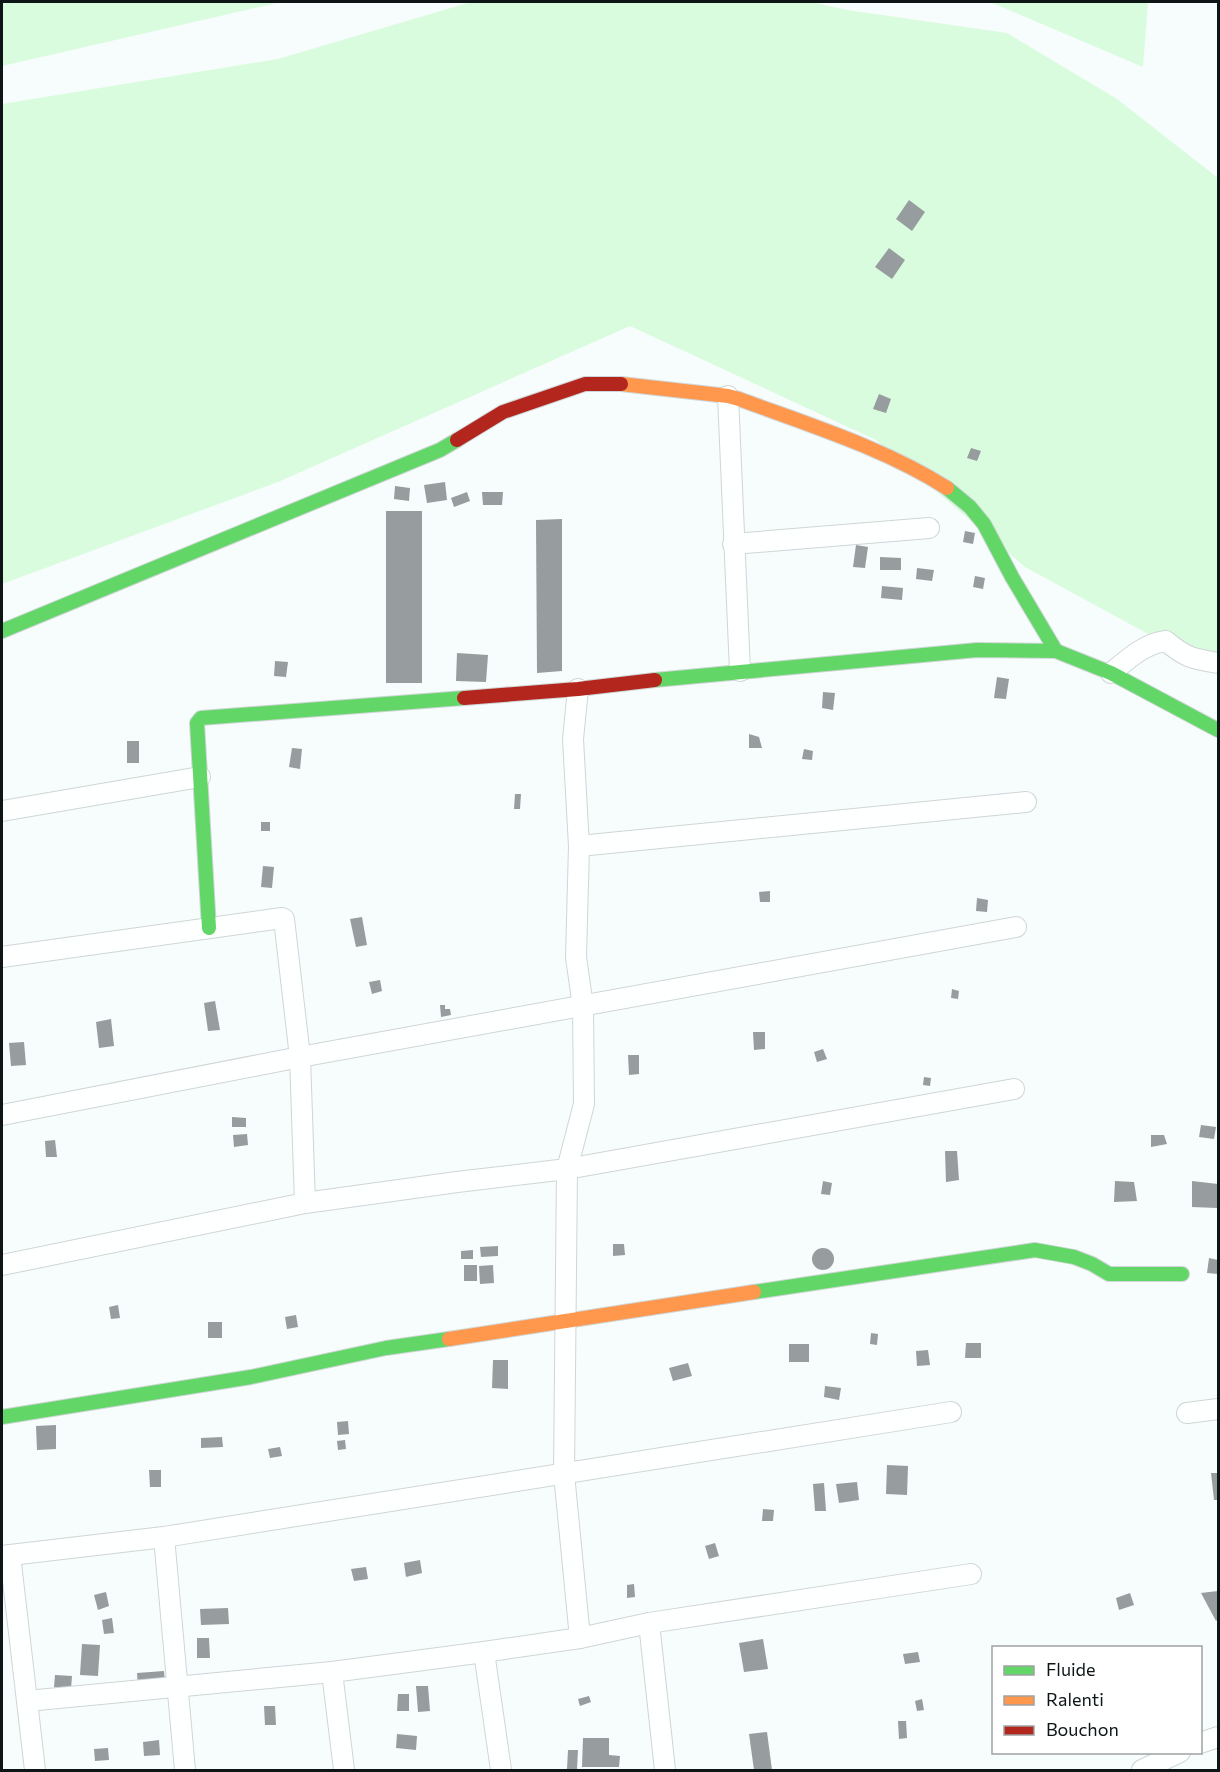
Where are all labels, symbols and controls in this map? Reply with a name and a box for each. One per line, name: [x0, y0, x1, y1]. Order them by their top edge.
legend: [992, 1646, 1202, 1754]
text: Fluide: [1046, 1658, 1095, 1680]
text: Ralenti: [1046, 1688, 1104, 1710]
text: Bouchon: [1046, 1718, 1119, 1740]

